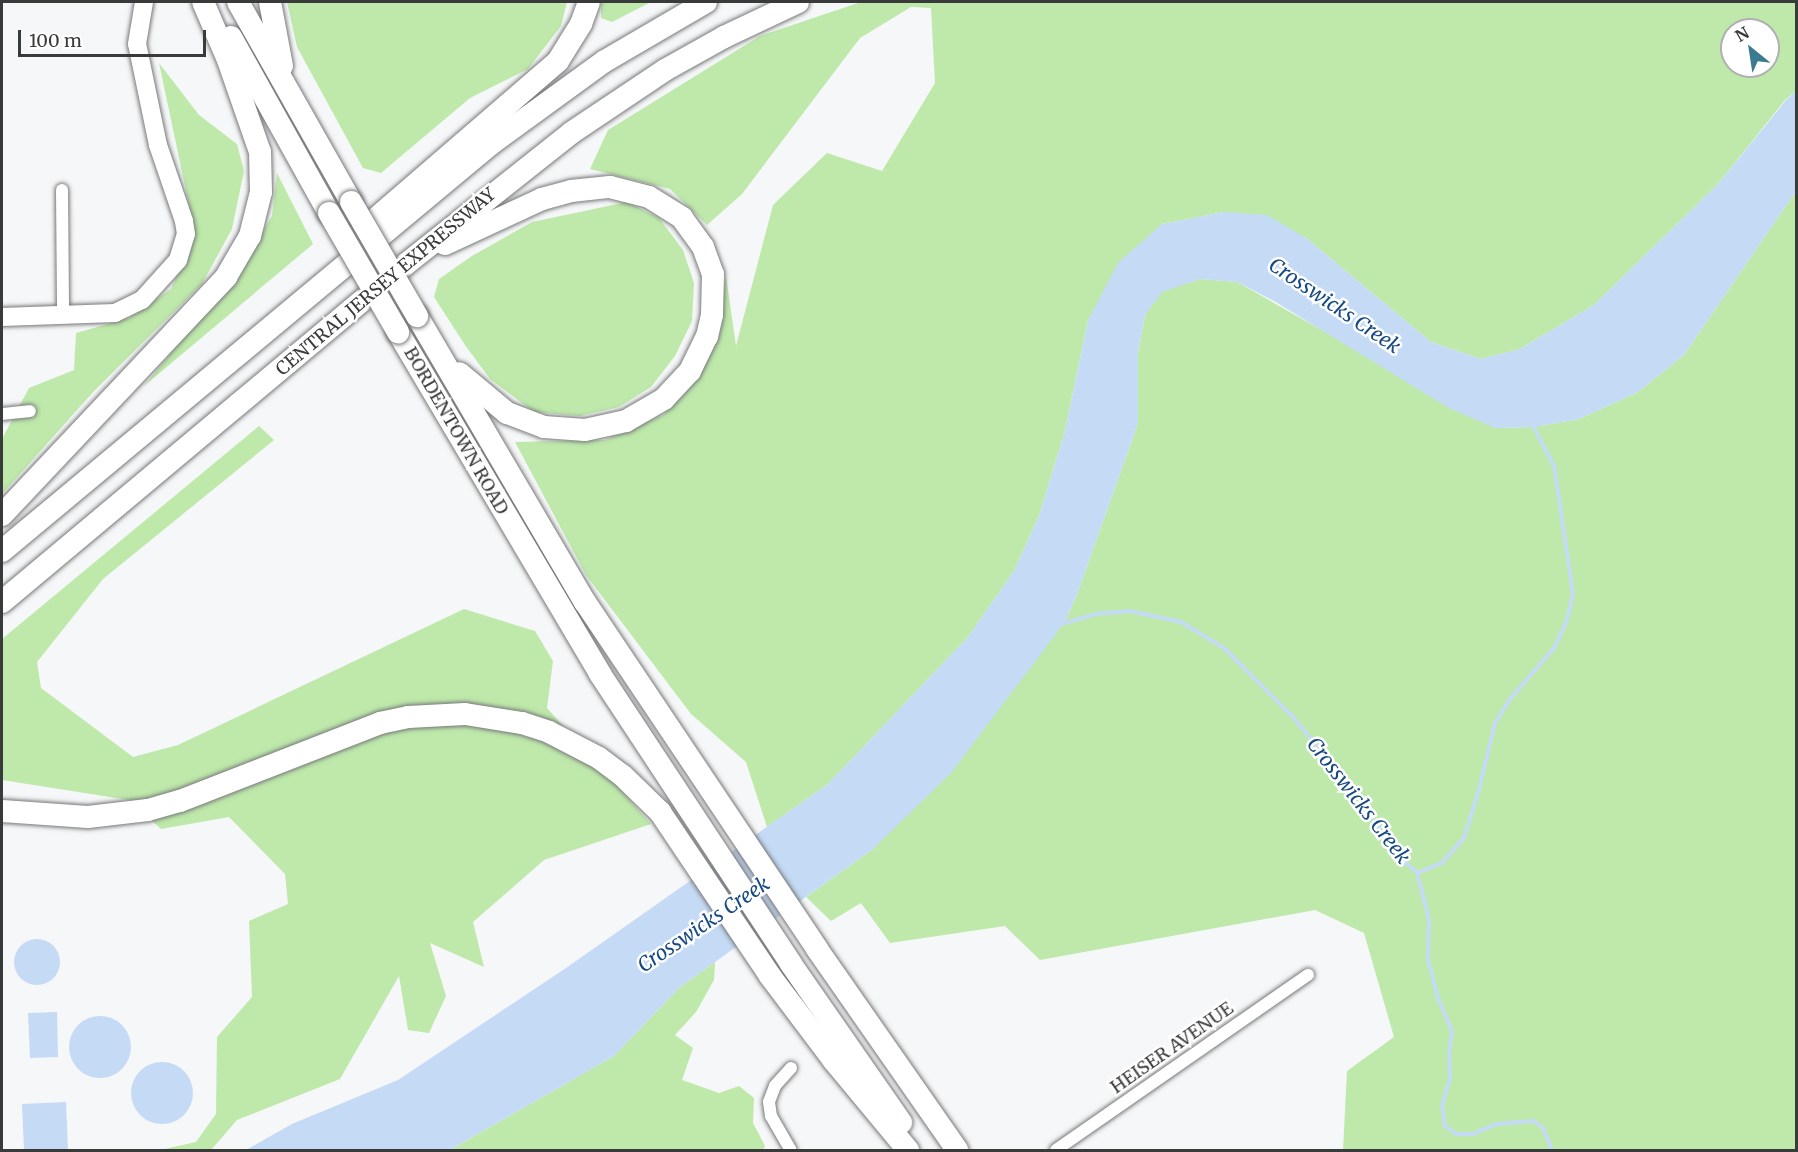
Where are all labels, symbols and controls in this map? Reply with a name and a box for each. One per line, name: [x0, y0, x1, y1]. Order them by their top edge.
scale bar: [21, 18, 208, 56]
north arrow: [1720, 18, 1780, 78]
text: N: [1732, 22, 1752, 46]
text: 100 m: [29, 29, 82, 52]
street label: CENTRAL JERSEY EXPRESSWAY: [272, 184, 500, 380]
water label: Crosswicks Creek: [1265, 252, 1405, 358]
street label: BORDENTOWN ROAD: [399, 343, 513, 519]
water label: Crosswicks Creek: [1302, 732, 1416, 868]
water label: Crosswicks Creek: [633, 871, 773, 977]
street label: HEISER AVENUE: [1107, 998, 1237, 1098]

